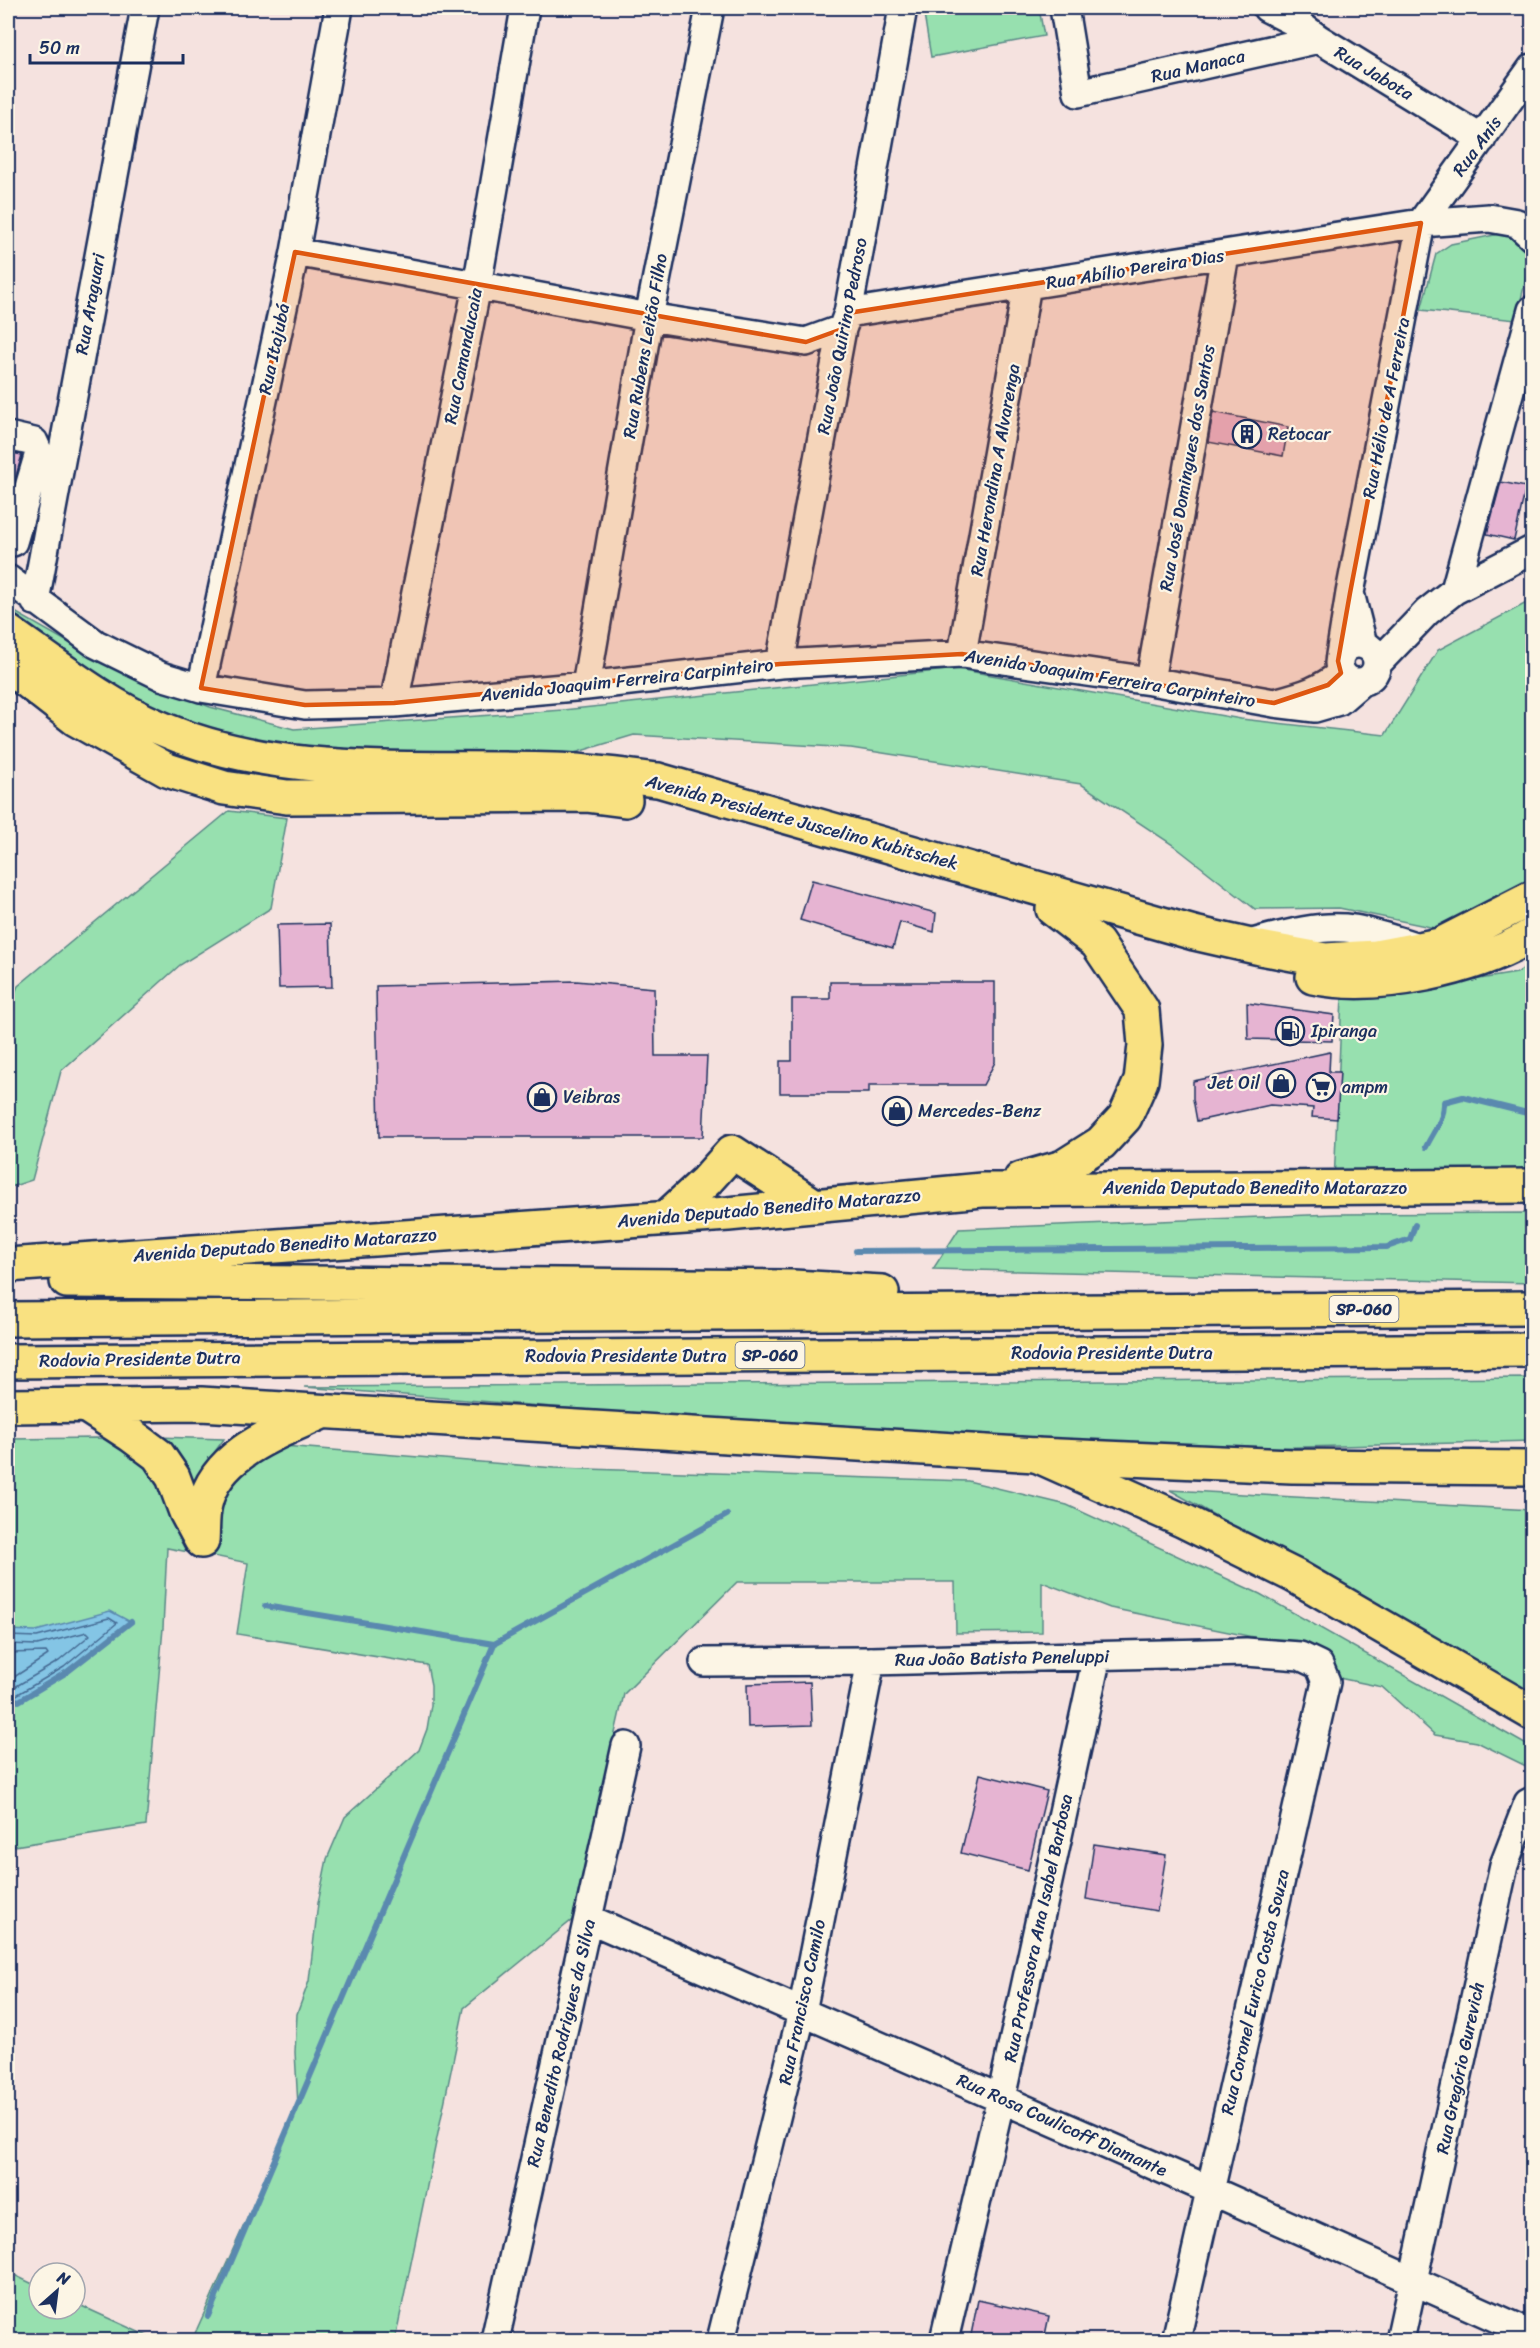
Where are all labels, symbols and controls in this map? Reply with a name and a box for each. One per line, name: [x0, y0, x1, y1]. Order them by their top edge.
scale bar: [30, 27, 183, 65]
text: 50 m: [39, 32, 80, 64]
street label: Rua Jabota: [1328, 37, 1421, 110]
street label: Rua Manaca: [1148, 39, 1249, 92]
street label: Rua Anis: [1444, 108, 1511, 183]
street label: Rua João Quirino Pedroso: [807, 235, 877, 437]
street label: Rua Abílio Pereira Dias: [1043, 239, 1227, 299]
street label: Rua Araguari: [65, 250, 115, 357]
street label: Rua Rubens Leitão Filho: [613, 251, 677, 441]
street label: Rua Camanducaia: [434, 284, 492, 427]
street label: Rua Itajubá: [249, 300, 299, 398]
street label: Rua Hélio de A Ferreira: [1353, 315, 1419, 501]
street label: Rua José Domingues dos Santos: [1150, 342, 1225, 594]
street label: Rua Herondina A Alvarenga: [961, 361, 1029, 579]
building icon: Retocar: [1231, 418, 1263, 450]
place label: Retocar: [1268, 418, 1332, 450]
street label: Avenida Joaquim Ferreira Carpinteiro: [961, 639, 1258, 717]
street label: Avenida Joaquim Ferreira Carpinteiro: [478, 649, 775, 711]
street label: Avenida Presidente Juscelino Kubitschek: [641, 765, 962, 879]
fuel station icon: Ipiranga: [1274, 1015, 1306, 1047]
place label: Ipiranga: [1310, 1015, 1377, 1047]
place label: Jet Oil: [1207, 1067, 1261, 1099]
shop icon: Jet Oil: [1265, 1067, 1297, 1099]
supermarket icon: ampm: [1305, 1071, 1337, 1103]
place label: ampm: [1342, 1071, 1388, 1103]
shop icon: Veibras: [526, 1081, 558, 1113]
place label: Veibras: [563, 1081, 621, 1113]
shop icon: Mercedes-Benz: [881, 1095, 913, 1127]
place label: Mercedes-Benz: [918, 1095, 1042, 1127]
street label: Avenida Deputado Benedito Matarazzo: [1102, 1172, 1407, 1204]
street label: Avenida Deputado Benedito Matarazzo: [615, 1179, 922, 1237]
street label: Avenida Deputado Benedito Matarazzo: [131, 1218, 438, 1272]
road number: SP-060: [1330, 1296, 1398, 1322]
street label: Rodovia Presidente Dutra: [1011, 1337, 1213, 1369]
street label: Rodovia Presidente Dutra: [525, 1340, 727, 1372]
street label: Rodovia Presidente Dutra: [39, 1341, 241, 1377]
road number: SP-060: [736, 1342, 804, 1368]
street label: Rua João Batista Peneluppi: [895, 1640, 1111, 1676]
street label: Rua Professora Ana Isabel Barbosa: [994, 1791, 1082, 2065]
street label: Rua Coronel Eurico Costa Souza: [1211, 1866, 1299, 2118]
street label: Rua Benedito Rodrigues da Silva: [517, 1916, 605, 2170]
street label: Rua Francisco Camilo: [769, 1916, 835, 2088]
street label: Rua Gregório Gurevich: [1426, 1979, 1494, 2157]
street label: Rua Rosa Coulicoff Diamante: [951, 2064, 1173, 2186]
north arrow: [27, 2261, 87, 2321]
text: N: [51, 2262, 76, 2294]

